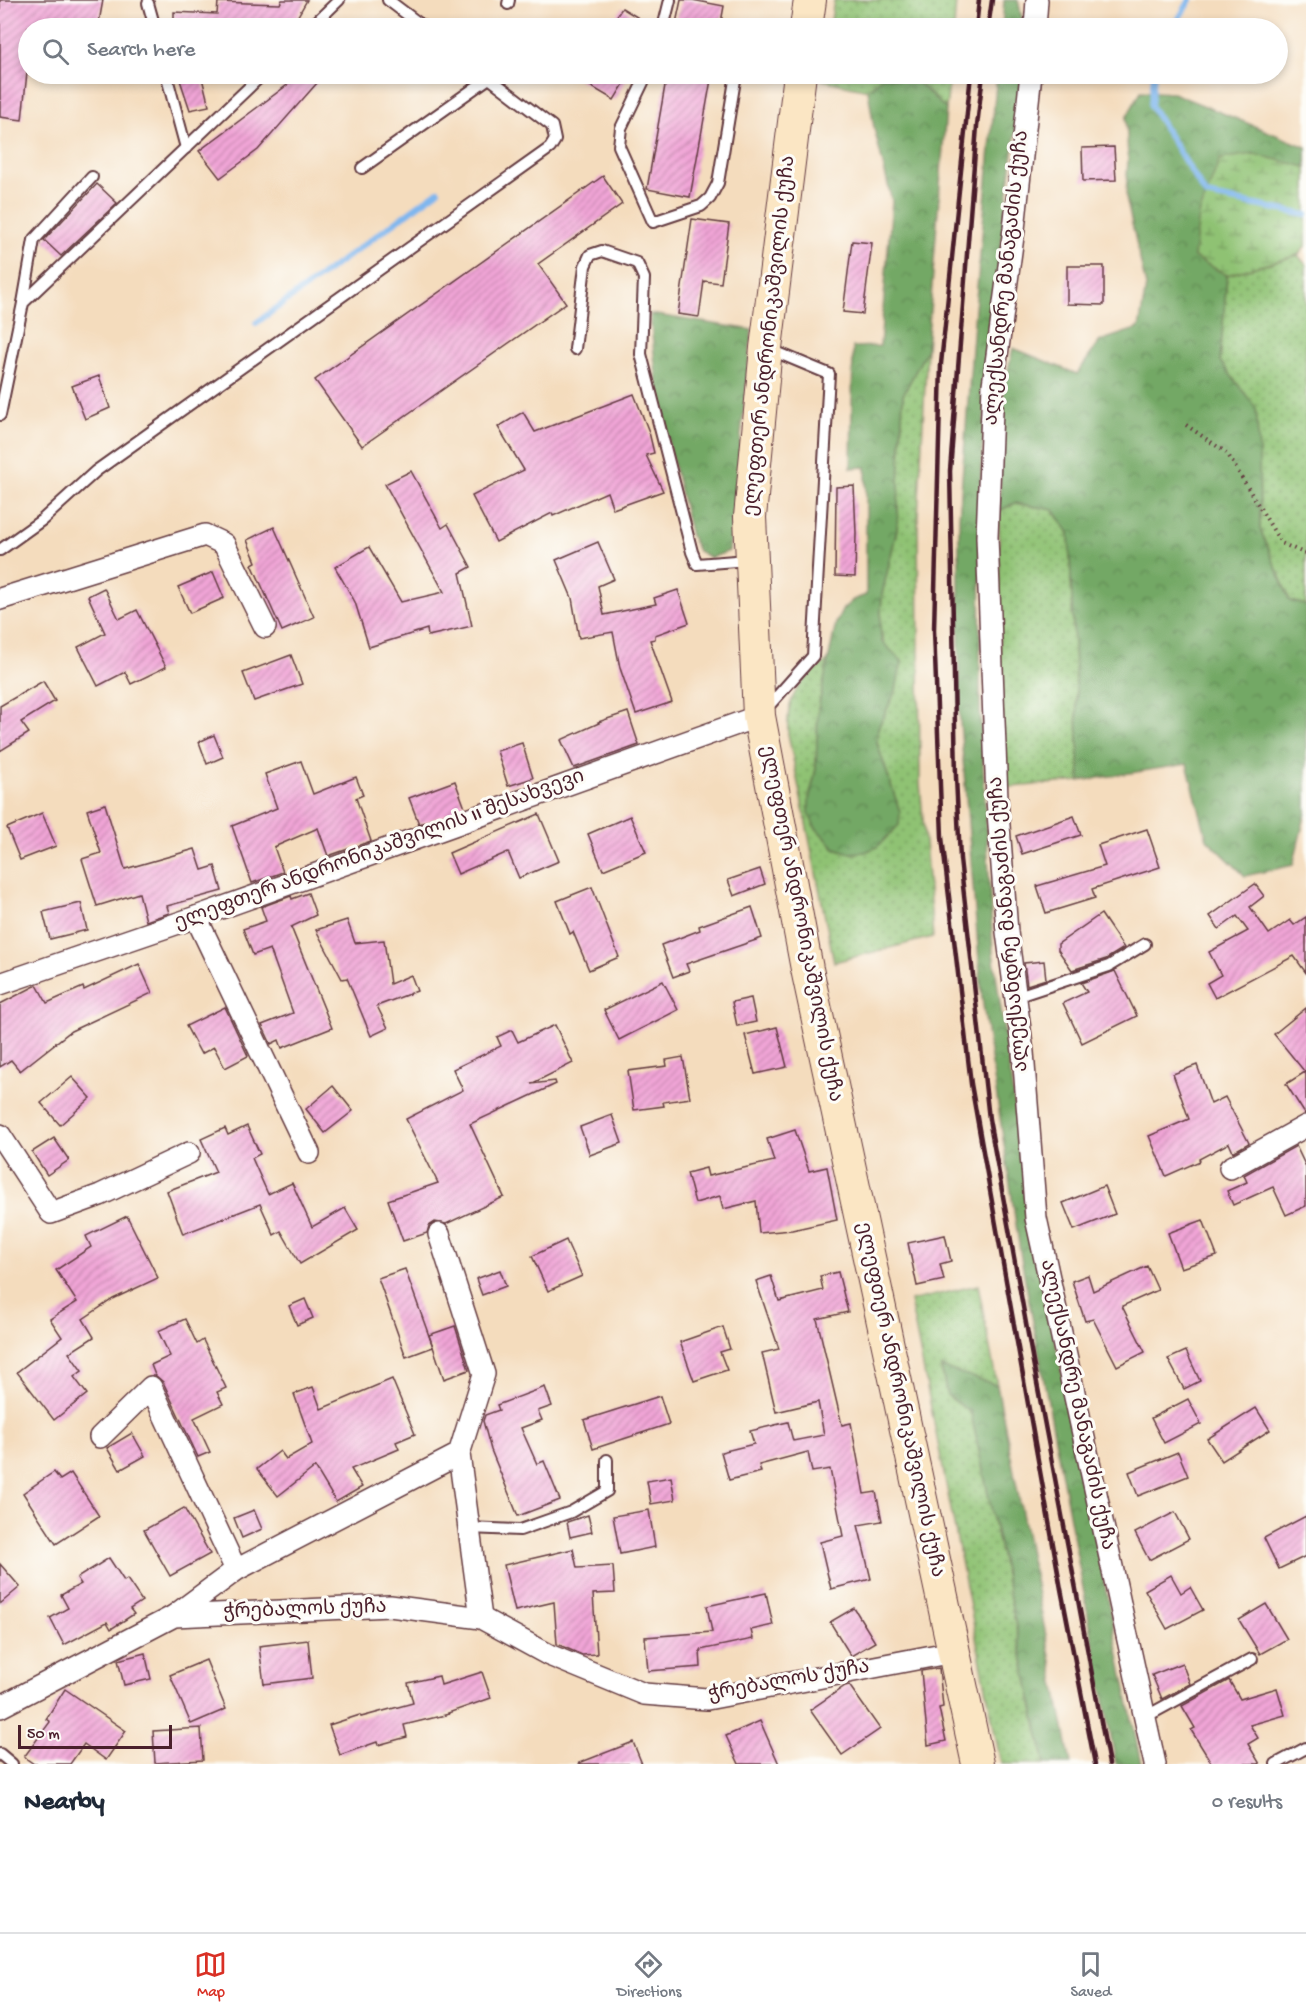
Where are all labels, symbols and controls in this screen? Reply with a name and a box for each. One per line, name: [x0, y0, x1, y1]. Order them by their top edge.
search box: [18, 18, 1288, 84]
icon: search: [39, 35, 72, 68]
text: Search here: [87, 38, 195, 64]
street label: ალექსანდრე მანაგაძის ქუჩა: [980, 129, 1035, 427]
street label: ელეფთერ ანდრონიკაშვილის ქუჩა: [740, 155, 801, 517]
street label: ელეფთერ ანდრონიკაშვილის ქუჩა: [754, 744, 847, 1104]
street label: ელეფთერ ანდრონიკაშვილის II შესახვევი: [172, 765, 588, 936]
street label: ალექსანდრე მანაგაძის ქუჩა: [985, 775, 1034, 1073]
street label: ელეფთერ ანდრონიკაშვილის ქუჩა: [850, 1220, 949, 1580]
street label: ალექსანდრე მანაგაძის ქუჩა: [1034, 1257, 1119, 1552]
street label: ჭრებალოს ქუჩა: [223, 1596, 387, 1625]
street label: ჭრებალოს ქუჩა: [706, 1655, 871, 1708]
scale bar: [18, 1722, 172, 1750]
text: 50 m: [27, 1726, 60, 1745]
text: Nearby: [24, 1788, 105, 1819]
text: 0 results: [1212, 1792, 1282, 1815]
tab: Map: [194, 1948, 227, 2003]
tab: Directions: [616, 1948, 682, 2003]
tab: Saved: [1070, 1948, 1111, 2003]

